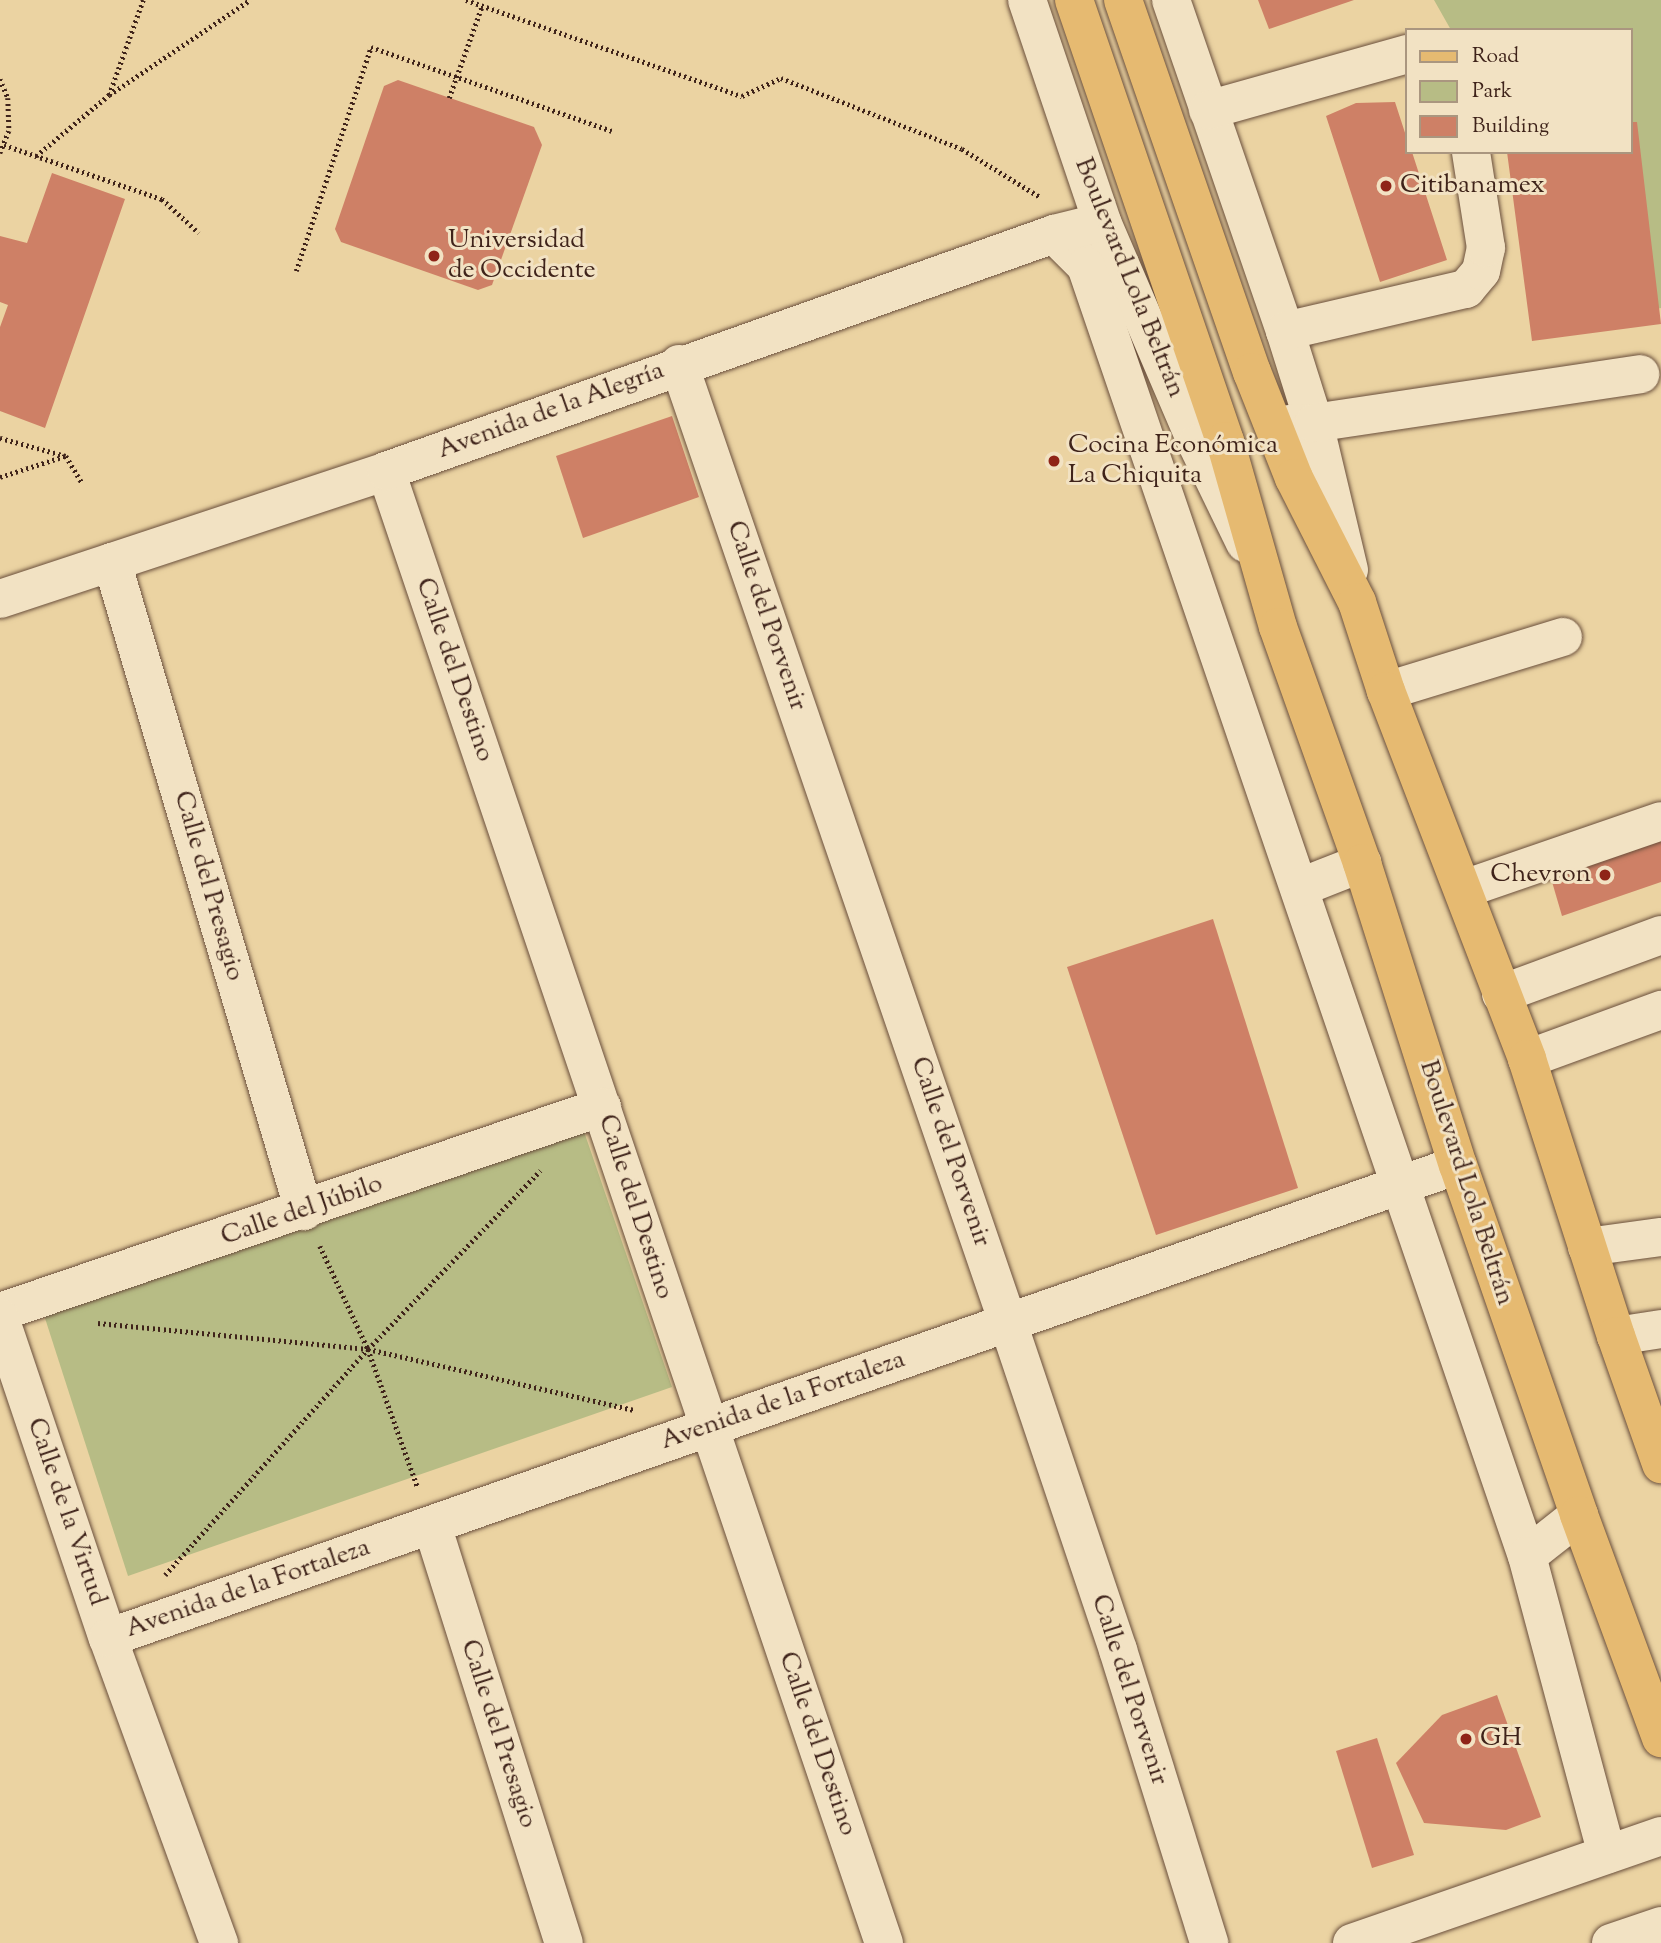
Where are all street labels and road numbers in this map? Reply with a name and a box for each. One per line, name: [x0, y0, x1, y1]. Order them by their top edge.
street label: Boulevard Lola Beltrán: [1067, 154, 1191, 402]
street label: Avenida de la Alegría: [434, 356, 668, 466]
street label: Calle del Porvenir: [719, 517, 813, 715]
street label: Calle del Destino: [408, 574, 500, 766]
street label: Calle del Presagio: [166, 788, 250, 984]
street label: Calle del Porvenir: [903, 1053, 997, 1251]
street label: Boulevard Lola Beltrán: [1412, 1057, 1520, 1309]
street label: Calle del Destino: [590, 1111, 680, 1303]
street label: Calle del Júbilo: [217, 1169, 387, 1253]
street label: Avenida de la Fortaleza: [657, 1345, 909, 1457]
street label: Calle de la Virtud: [19, 1414, 113, 1610]
street label: Avenida de la Fortaleza: [122, 1533, 374, 1645]
street label: Calle del Porvenir: [1083, 1591, 1175, 1789]
street label: Calle del Presagio: [453, 1636, 543, 1832]
street label: Calle del Destino: [771, 1648, 863, 1840]

